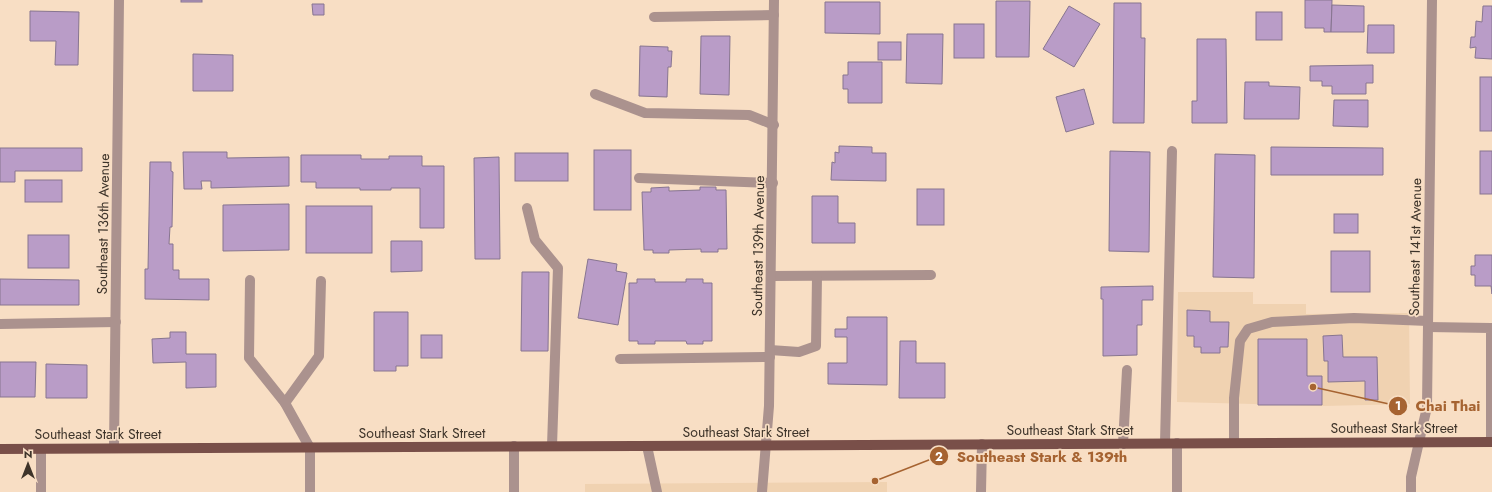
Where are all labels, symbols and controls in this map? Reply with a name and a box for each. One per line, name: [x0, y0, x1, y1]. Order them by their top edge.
street label: Southeast 136th Avenue: [92, 153, 114, 295]
street label: Southeast 139th Avenue: [747, 175, 769, 317]
street label: Southeast 141st Avenue: [1404, 178, 1426, 316]
callout: Chai Thai: [1388, 392, 1489, 419]
text: Chai Thai: [1416, 395, 1480, 417]
text: 1: [1395, 397, 1401, 415]
street label: Southeast Stark Street: [1331, 418, 1458, 438]
street label: Southeast Stark Street: [1007, 420, 1134, 440]
street label: Southeast Stark Street: [683, 422, 810, 442]
street label: Southeast Stark Street: [359, 423, 486, 443]
street label: Southeast Stark Street: [35, 424, 162, 444]
callout: Southeast Stark & 139th: [929, 443, 1135, 470]
north arrow: [8, 444, 48, 484]
text: N: [24, 446, 32, 462]
text: Southeast Stark & 139th: [957, 446, 1127, 468]
text: 2: [935, 448, 943, 466]

